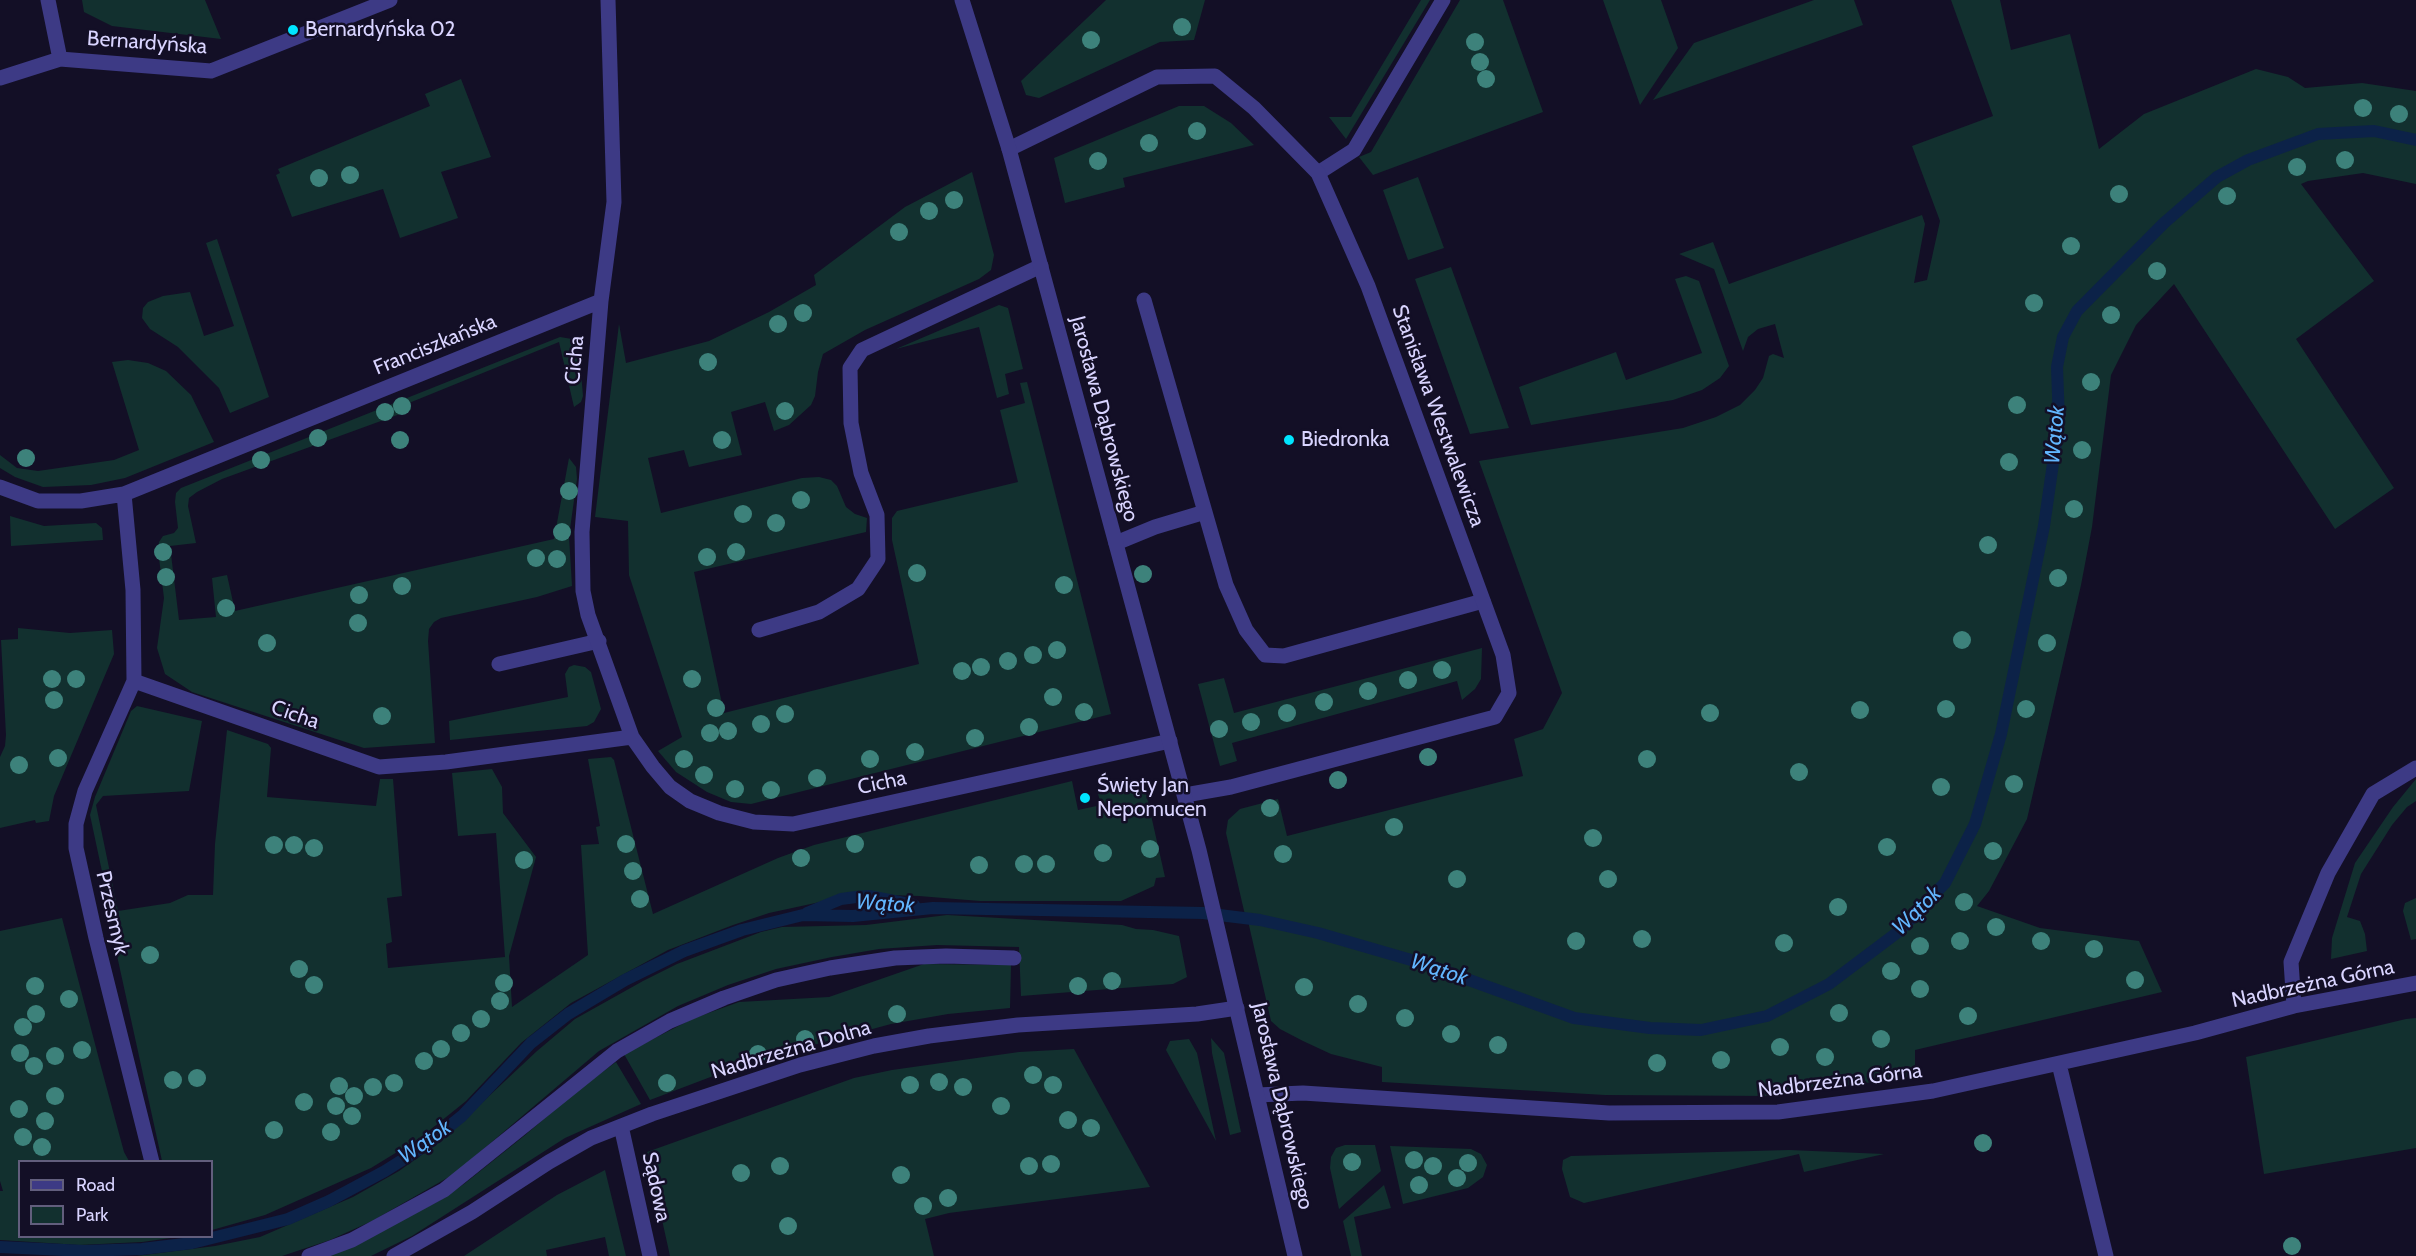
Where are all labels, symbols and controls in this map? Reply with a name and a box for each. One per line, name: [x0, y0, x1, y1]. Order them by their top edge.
place label: Bernardyńska 02: [305, 17, 456, 43]
marker: Bernardyńska 02: [286, 23, 300, 37]
street label: Bernardyńska: [86, 26, 208, 60]
street label: Stanisława Westwalewicza: [1386, 302, 1490, 530]
street label: Franciszkańska: [370, 309, 500, 381]
street label: Jarosława Dąbrowskiego: [1064, 313, 1144, 525]
street label: Cicha: [560, 334, 590, 386]
water label: Wątok: [2039, 405, 2071, 465]
place label: Biedronka: [1301, 427, 1389, 453]
marker: Biedronka: [1282, 433, 1296, 447]
street label: Cicha: [268, 695, 322, 735]
street label: Cicha: [855, 766, 909, 800]
place label: Święty Jan Nepomucen: [1097, 773, 1207, 823]
marker: Święty Jan Nepomucen: [1078, 791, 1092, 805]
street label: Przesmyk: [90, 868, 134, 958]
water label: Wątok: [1887, 881, 1947, 941]
water label: Wątok: [855, 889, 915, 919]
water label: Wątok: [1407, 948, 1471, 992]
street label: Nadbrzeżna Górna: [2229, 954, 2397, 1014]
street label: Jarosława Dąbrowskiego: [1246, 1000, 1318, 1212]
street label: Nadbrzeżna Dolna: [708, 1015, 874, 1085]
street label: Nadbrzeżna Górna: [1756, 1058, 1924, 1104]
water label: Wątok: [393, 1114, 457, 1170]
street label: Sądowa: [636, 1150, 676, 1224]
legend: [18, 1160, 213, 1238]
text: Road: [76, 1174, 115, 1196]
text: Park: [76, 1204, 108, 1226]

